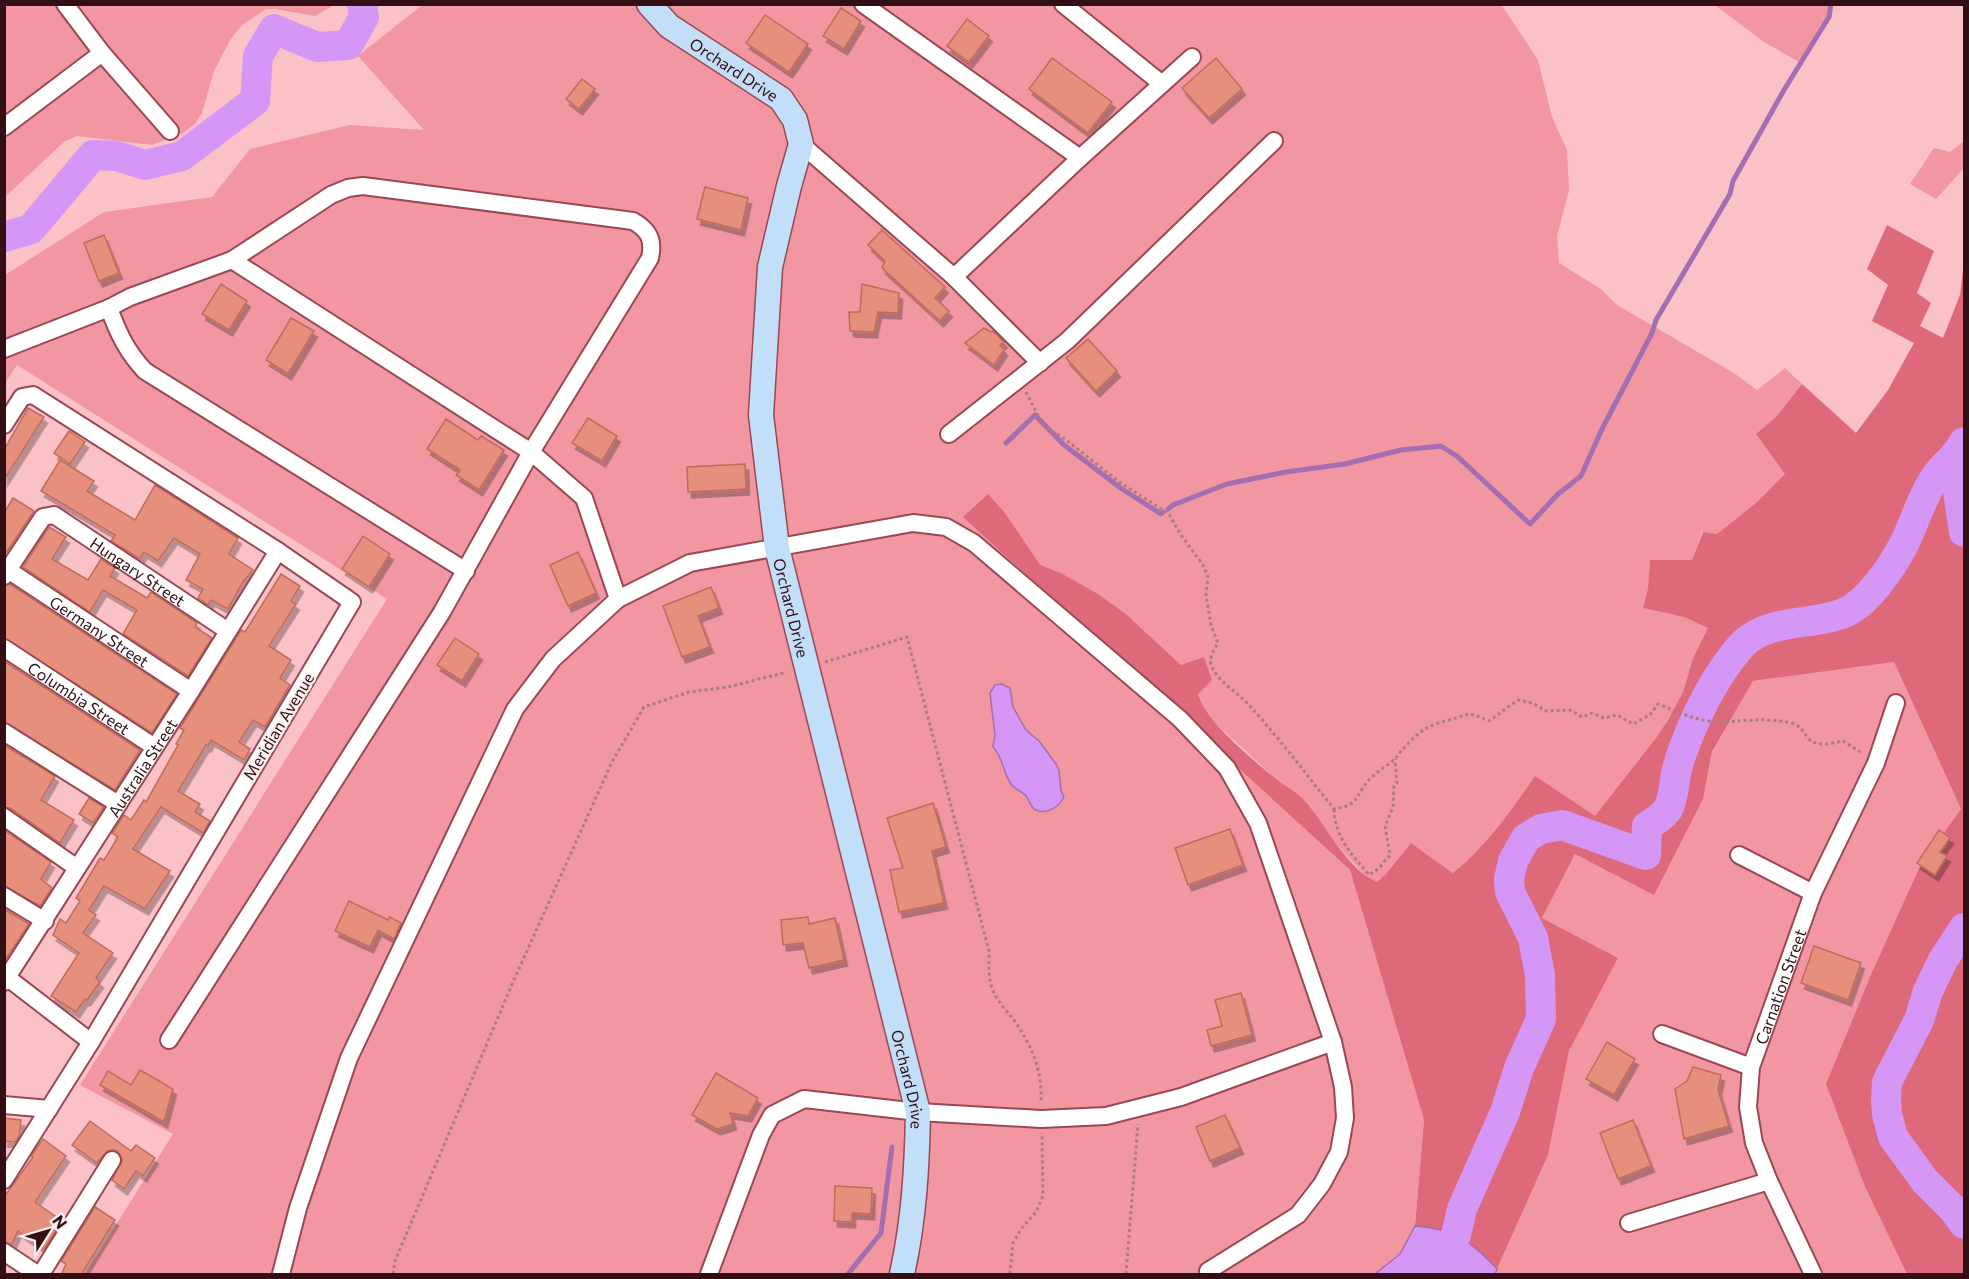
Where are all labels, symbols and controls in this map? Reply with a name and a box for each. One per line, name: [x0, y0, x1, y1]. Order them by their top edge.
street label: Orchard Drive: [687, 33, 782, 105]
street label: Hungary Street: [87, 533, 190, 610]
street label: Orchard Drive: [770, 556, 813, 659]
street label: Germany Street: [47, 591, 153, 670]
street label: Columbia Street: [25, 657, 134, 738]
street label: Meridian Avenue: [239, 669, 317, 783]
street label: Australia Street: [103, 714, 181, 820]
street label: Carnation Street: [1750, 926, 1809, 1047]
street label: Orchard Drive: [888, 1027, 927, 1129]
north arrow: [18, 1201, 78, 1261]
text: N: [49, 1211, 72, 1232]

